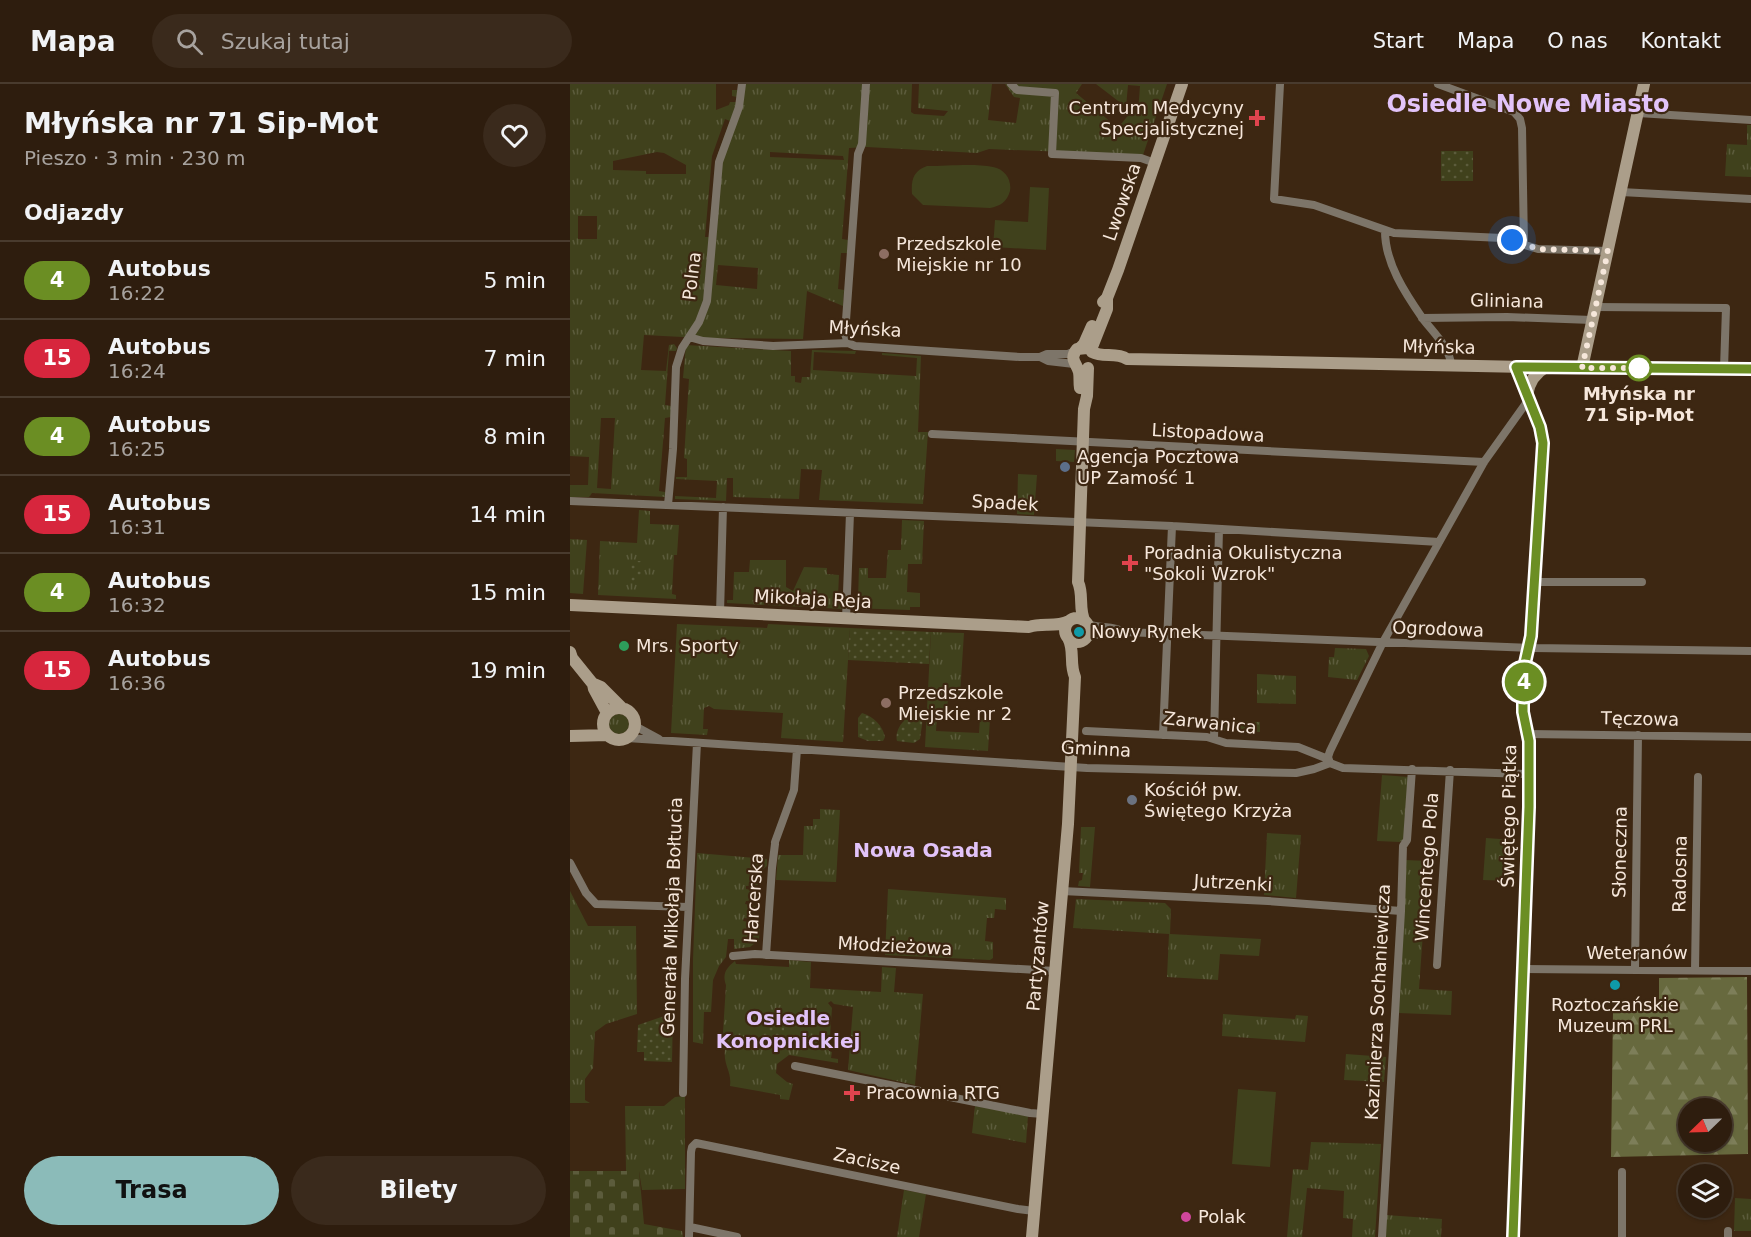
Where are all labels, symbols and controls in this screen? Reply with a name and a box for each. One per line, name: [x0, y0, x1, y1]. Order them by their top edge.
search box: [152, 14, 572, 68]
text: Mapa: [30, 25, 116, 58]
icon: search: [173, 25, 206, 58]
text: Szukaj tutaj: [221, 29, 350, 54]
text: Start: [1373, 29, 1424, 53]
text: Mapa: [1457, 29, 1514, 53]
text: O nas: [1547, 29, 1608, 53]
text: Kontakt: [1641, 29, 1721, 53]
district label: Osiedle Nowe Miasto: [1386, 90, 1670, 118]
place label: Centrum Medycyny Specjalistycznej: [1069, 97, 1244, 139]
button: heart: [483, 104, 546, 167]
text: Młyńska nr 71 Sip-Mot: [24, 107, 378, 140]
marker: Centrum Medycyny Specjalistycznej: [1248, 109, 1266, 127]
text: Pieszo · 3 min · 230 m: [24, 146, 246, 170]
street label: Lwowska: [1098, 160, 1145, 244]
text: Odjazdy: [24, 200, 124, 225]
your location: [1497, 225, 1527, 255]
place label: Przedszkole Miejskie nr 10: [896, 233, 1022, 275]
marker: Przedszkole Miejskie nr 10: [877, 247, 891, 261]
street label: Polna: [678, 251, 705, 301]
text: Autobus: [108, 256, 211, 281]
text: 4: [50, 268, 64, 292]
text: 5 min: [484, 268, 546, 293]
text: 16:22: [108, 281, 166, 305]
street label: Gliniana: [1470, 289, 1544, 312]
street label: Młyńska: [828, 316, 902, 341]
text: Autobus: [108, 334, 211, 359]
street label: Młyńska: [1402, 335, 1476, 358]
text: 15: [42, 346, 72, 370]
text: 7 min: [484, 346, 546, 371]
marker: Młyńska nr 71 Sip-Mot: [1626, 355, 1652, 381]
text: 16:24: [108, 359, 166, 383]
place label: Młyńska nr 71 Sip-Mot: [1583, 383, 1695, 425]
text: Autobus: [108, 412, 211, 437]
street label: Listopadowa: [1151, 419, 1265, 446]
text: 4: [50, 424, 64, 448]
text: 8 min: [484, 424, 546, 449]
text: 16:25: [108, 437, 166, 461]
place label: Agencja Pocztowa UP Zamość 1: [1077, 446, 1239, 488]
marker: Agencja Pocztowa UP Zamość 1: [1058, 460, 1072, 474]
text: Autobus: [108, 490, 211, 515]
street label: Spadek: [971, 490, 1040, 515]
text: 15: [42, 502, 72, 526]
text: 14 min: [470, 502, 546, 527]
text: 16:31: [108, 515, 166, 539]
place label: Poradnia Okulistyczna "Sokoli Wzrok": [1144, 542, 1343, 584]
marker: Poradnia Okulistyczna "Sokoli Wzrok": [1121, 554, 1139, 572]
text: Autobus: [108, 568, 211, 593]
text: 4: [50, 580, 64, 604]
text: 15 min: [470, 580, 546, 605]
street label: Mikołaja Reja: [754, 585, 873, 612]
text: 16:32: [108, 593, 166, 617]
street label: Ogrodowa: [1392, 616, 1484, 641]
place label: Nowy Rynek: [1091, 621, 1202, 642]
marker: Nowy Rynek: [1072, 625, 1086, 639]
place label: Mrs. Sporty: [636, 635, 739, 656]
marker: Mrs. Sporty: [617, 639, 631, 653]
text: Autobus: [108, 646, 211, 671]
text: 15: [42, 658, 72, 682]
text: 19 min: [470, 658, 546, 683]
line badge: 4: [1504, 662, 1544, 702]
text: 4: [1517, 670, 1531, 694]
text: 16:36: [108, 671, 166, 695]
place label: Przedszkole Miejskie nr 2: [898, 682, 1012, 724]
marker: Przedszkole Miejskie nr 2: [879, 696, 893, 710]
street label: Zarwanica: [1162, 707, 1258, 738]
street label: Tęczowa: [1600, 707, 1679, 730]
street label: Gminna: [1060, 736, 1132, 761]
street label: Świętego Piątka: [1497, 744, 1520, 888]
place label: Kościół pw. Świętego Krzyża: [1144, 779, 1292, 821]
street label: Wincentego Pola: [1411, 792, 1442, 942]
marker: Kościół pw. Świętego Krzyża: [1125, 793, 1139, 807]
street label: Generała Mikołaja Bołtucia: [657, 797, 686, 1037]
street label: Słoneczna: [1608, 806, 1631, 898]
street label: Radosna: [1668, 835, 1691, 913]
district label: Nowa Osada: [853, 838, 993, 862]
street label: Harcerska: [740, 852, 767, 944]
street label: Jutrzenki: [1192, 870, 1273, 895]
street label: Kazimierza Sochaniewicza: [1361, 883, 1394, 1121]
street label: Partyzantów: [1022, 900, 1053, 1012]
street label: Młodzieżowa: [837, 932, 953, 959]
street label: Weteranów: [1586, 942, 1688, 963]
marker: Roztoczańskie Muzeum PRL: [1608, 978, 1622, 992]
place label: Roztoczańskie Muzeum PRL: [1551, 994, 1679, 1036]
district label: Osiedle Konopnickiej: [716, 1006, 860, 1053]
place label: Pracownia RTG: [866, 1082, 1000, 1103]
marker: Pracownia RTG: [843, 1084, 861, 1102]
north arrow: [1678, 1098, 1732, 1152]
map controls: [1678, 1098, 1732, 1218]
street label: Zacisze: [832, 1143, 903, 1178]
button: Trasa: [24, 1156, 279, 1225]
button: Bilety: [291, 1156, 546, 1225]
button: layers: [1678, 1164, 1732, 1218]
place label: Polak: [1198, 1206, 1246, 1227]
marker: Polak: [1179, 1210, 1193, 1224]

